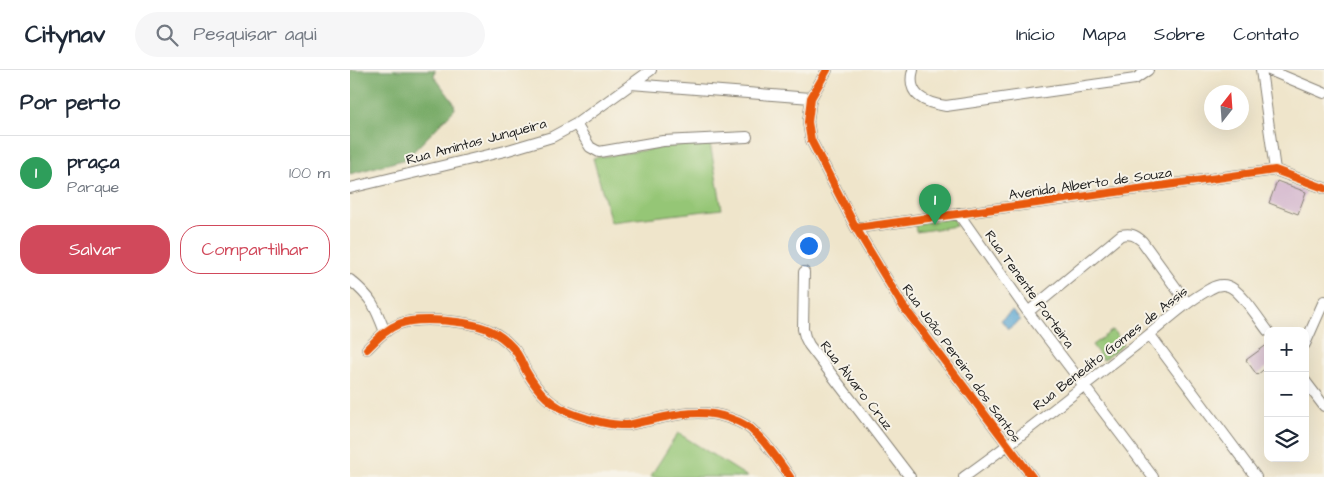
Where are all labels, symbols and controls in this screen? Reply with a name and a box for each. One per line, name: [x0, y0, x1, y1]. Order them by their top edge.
search box: [135, 12, 485, 57]
text: Citynav: [25, 18, 105, 52]
icon: search: [153, 21, 181, 49]
text: Pesquisar aqui: [193, 21, 317, 48]
text: Início: [1016, 22, 1055, 47]
text: Mapa: [1083, 22, 1126, 47]
text: Sobre: [1154, 22, 1205, 47]
text: Contato: [1233, 22, 1299, 47]
north arrow: [1204, 85, 1249, 130]
text: Por perto: [20, 88, 120, 117]
street label: Rua Amintas Junqueira: [404, 114, 549, 170]
text: praça: [67, 149, 119, 176]
text: 1: [35, 162, 37, 184]
text: 100 m: [289, 162, 330, 184]
street label: Avenida Alberto de Souza: [1007, 163, 1173, 205]
text: Parque: [67, 176, 119, 198]
pin: 1: [919, 184, 951, 225]
button: Salvar: [20, 225, 170, 274]
button: Compartilhar: [180, 225, 330, 274]
street label: Rua Tenente Porteira: [980, 227, 1079, 353]
your location: [796, 233, 822, 259]
street label: Rua João Pereira dos Santos: [897, 280, 1026, 447]
street label: Rua Benedito Gomes de Assis: [1029, 282, 1192, 416]
map controls: [1264, 327, 1309, 462]
button: +: [1264, 327, 1309, 372]
street label: Rua Álvaro Cruz: [815, 337, 897, 434]
button: −: [1264, 372, 1309, 417]
button: layers: [1264, 417, 1309, 462]

